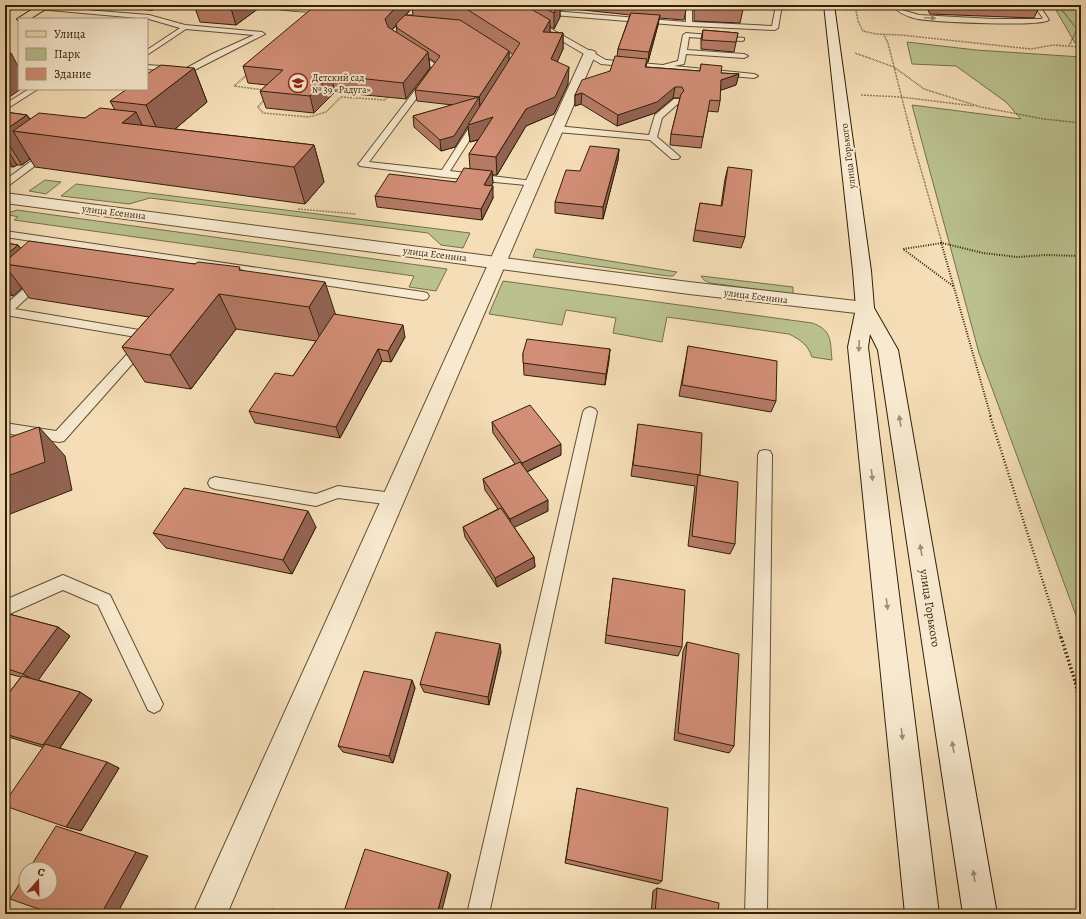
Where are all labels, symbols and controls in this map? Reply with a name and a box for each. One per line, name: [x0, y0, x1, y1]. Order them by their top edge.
one-way arrow: [924, 14, 936, 21]
legend: [18, 18, 148, 90]
text: Улица: [54, 26, 86, 42]
text: Парк: [54, 46, 80, 62]
text: Здание: [54, 66, 91, 82]
place label: Детский сад № 39 «Радуга»: [312, 71, 372, 96]
school or university icon: Детский сад № 39 «Радуга»: [287, 72, 309, 94]
street label: улица Горького: [838, 122, 860, 190]
street label: улица Есенина: [80, 202, 147, 222]
street label: улица Есенина: [401, 244, 468, 264]
street label: улица Есенина: [722, 286, 789, 306]
one-way arrow: [855, 340, 862, 352]
one-way arrow: [897, 415, 903, 428]
one-way arrow: [869, 469, 876, 481]
one-way arrow: [918, 544, 924, 556]
street label: улица Горького: [916, 567, 944, 648]
one-way arrow: [884, 598, 890, 611]
one-way arrow: [899, 728, 905, 740]
one-way arrow: [950, 741, 956, 753]
north arrow: [18, 861, 58, 901]
text: С: [35, 864, 47, 880]
one-way arrow: [970, 869, 976, 882]

